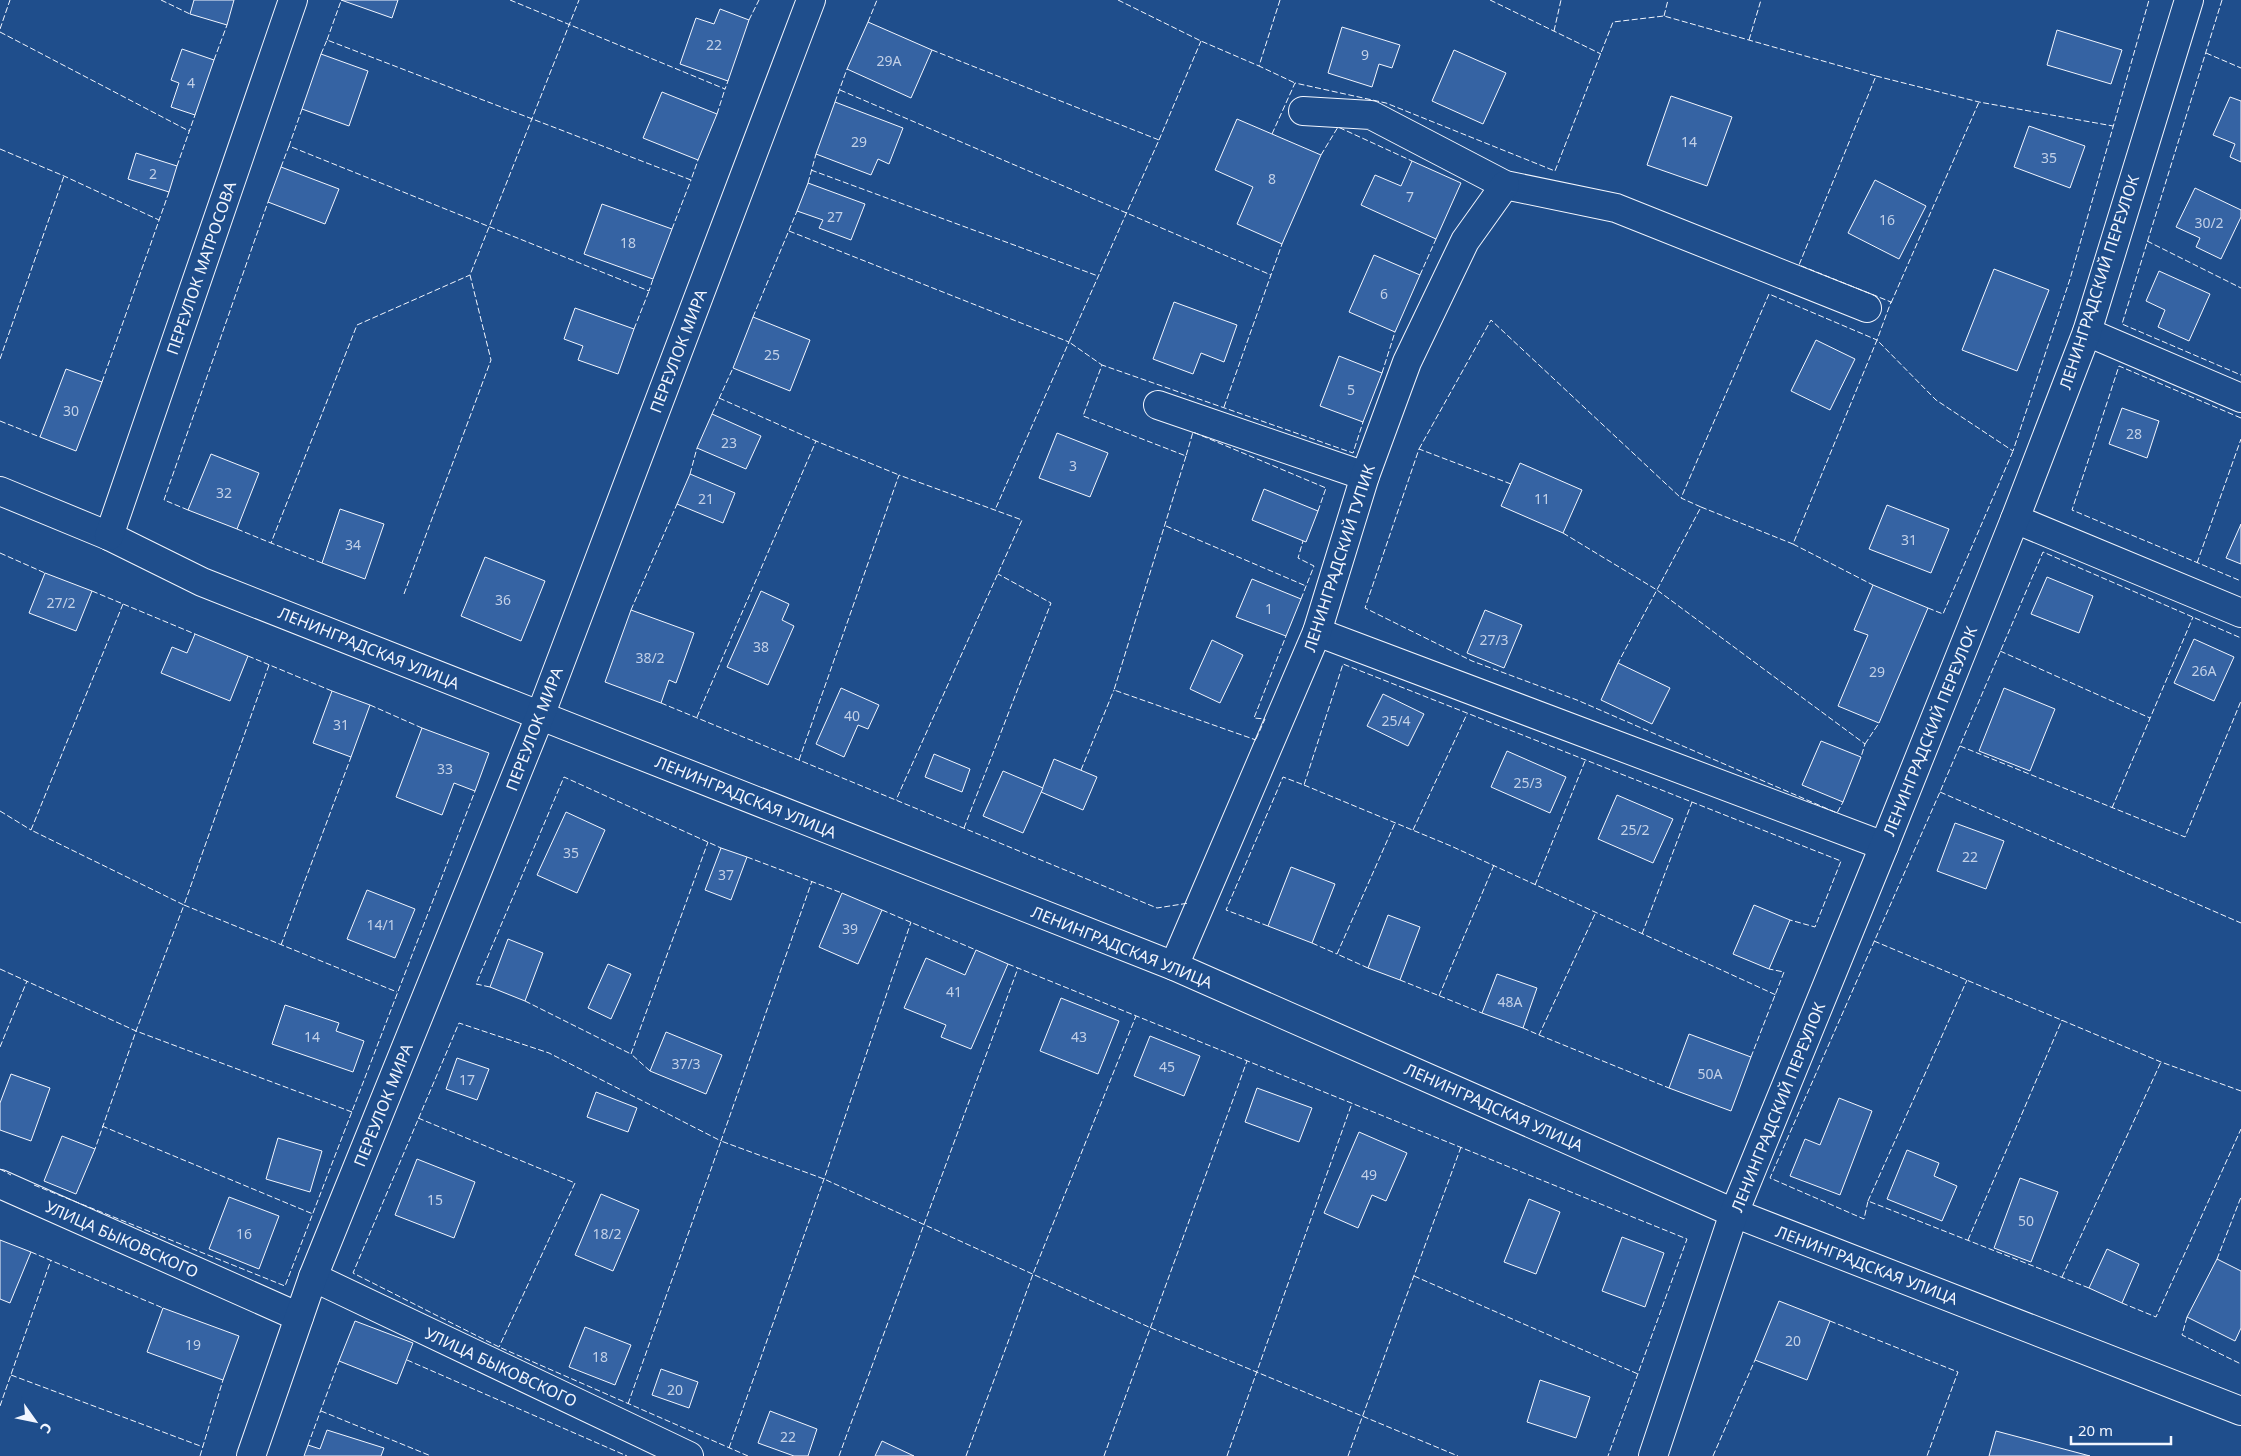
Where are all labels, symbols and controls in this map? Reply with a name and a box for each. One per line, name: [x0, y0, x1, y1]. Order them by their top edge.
house number: 22: [706, 35, 722, 54]
house number: 9: [1361, 45, 1369, 64]
house number: 29А: [877, 51, 902, 70]
house number: 4: [187, 73, 195, 92]
house number: 29: [851, 132, 867, 151]
house number: 14: [1681, 132, 1697, 151]
house number: 35: [2041, 148, 2057, 167]
house number: 2: [149, 164, 157, 183]
house number: 8: [1268, 169, 1276, 188]
street label: ЛЕНИНГРАДСКИЙ ПЕРЕУЛОК: [2054, 172, 2144, 392]
street label: ПЕРЕУЛОК МАТРОСОВА: [161, 178, 241, 358]
house number: 7: [1406, 187, 1414, 206]
house number: 27: [827, 207, 843, 226]
house number: 16: [1879, 210, 1895, 229]
house number: 30/2: [2194, 213, 2224, 232]
house number: 18: [620, 233, 636, 252]
house number: 6: [1380, 284, 1388, 303]
street label: ПЕРЕУЛОК МИРА: [644, 285, 712, 416]
house number: 25: [764, 345, 780, 364]
house number: 5: [1347, 380, 1355, 399]
house number: 30: [63, 401, 79, 420]
house number: 28: [2126, 424, 2142, 443]
house number: 23: [721, 433, 737, 452]
house number: 3: [1069, 456, 1077, 475]
street label: ЛЕНИНГРАДСКИЙ ТУПИК: [1298, 461, 1380, 655]
house number: 32: [216, 483, 232, 502]
house number: 21: [698, 489, 714, 508]
house number: 11: [1534, 489, 1550, 508]
house number: 31: [1901, 530, 1917, 549]
house number: 34: [345, 535, 361, 554]
house number: 36: [495, 590, 511, 609]
house number: 27/2: [46, 593, 76, 612]
house number: 1: [1265, 599, 1273, 618]
street label: ЛЕНИНГРАДСКАЯ УЛИЦА: [275, 602, 463, 695]
street label: ЛЕНИНГРАДСКИЙ ПЕРЕУЛОК: [1878, 623, 1982, 839]
house number: 27/3: [1479, 630, 1509, 649]
house number: 38: [753, 637, 769, 656]
house number: 38/2: [635, 648, 665, 667]
house number: 26А: [2192, 661, 2217, 680]
house number: 29: [1869, 662, 1885, 681]
street label: ПЕРЕУЛОК МИРА: [500, 663, 568, 794]
house number: 40: [844, 706, 860, 725]
house number: 25/4: [1381, 711, 1411, 730]
house number: 31: [333, 715, 349, 734]
street label: ЛЕНИНГРАДСКАЯ УЛИЦА: [652, 751, 840, 844]
house number: 33: [437, 759, 453, 778]
house number: 25/3: [1513, 773, 1543, 792]
house number: 25/2: [1620, 820, 1650, 839]
house number: 35: [563, 843, 579, 862]
house number: 22: [1962, 847, 1978, 866]
house number: 37: [718, 865, 734, 884]
street label: ЛЕНИНГРАДСКАЯ УЛИЦА: [1028, 901, 1216, 994]
house number: 14/1: [366, 915, 396, 934]
house number: 39: [842, 919, 858, 938]
house number: 41: [946, 982, 962, 1001]
house number: 48А: [1498, 992, 1523, 1011]
street label: ЛЕНИНГРАДСКИЙ ПЕРЕУЛОК: [1726, 999, 1830, 1215]
house number: 14: [304, 1027, 320, 1046]
house number: 43: [1071, 1027, 1087, 1046]
street label: ПЕРЕУЛОК МИРА: [348, 1040, 418, 1170]
house number: 37/3: [671, 1054, 701, 1073]
house number: 45: [1159, 1057, 1175, 1076]
street label: ЛЕНИНГРАДСКАЯ УЛИЦА: [1401, 1058, 1588, 1157]
house number: 50А: [1698, 1064, 1723, 1083]
house number: 17: [459, 1070, 475, 1089]
house number: 49: [1361, 1165, 1377, 1184]
house number: 15: [427, 1190, 443, 1209]
street label: УЛИЦА БЫКОВСКОГО: [42, 1195, 202, 1283]
house number: 50: [2018, 1211, 2034, 1230]
street label: ЛЕНИНГРАДСКАЯ УЛИЦА: [1773, 1220, 1962, 1310]
house number: 16: [236, 1224, 252, 1243]
house number: 18/2: [592, 1224, 622, 1243]
street label: УЛИЦА БЫКОВСКОГО: [421, 1322, 581, 1412]
house number: 20: [1785, 1331, 1801, 1350]
house number: 19: [185, 1335, 201, 1354]
house number: 18: [592, 1347, 608, 1366]
house number: 20: [667, 1380, 683, 1399]
north arrow: [10, 1396, 60, 1446]
scale bar: [2071, 1414, 2171, 1446]
text: С: [36, 1419, 57, 1437]
text: 20 m: [2078, 1420, 2113, 1440]
house number: 22: [780, 1427, 796, 1446]

